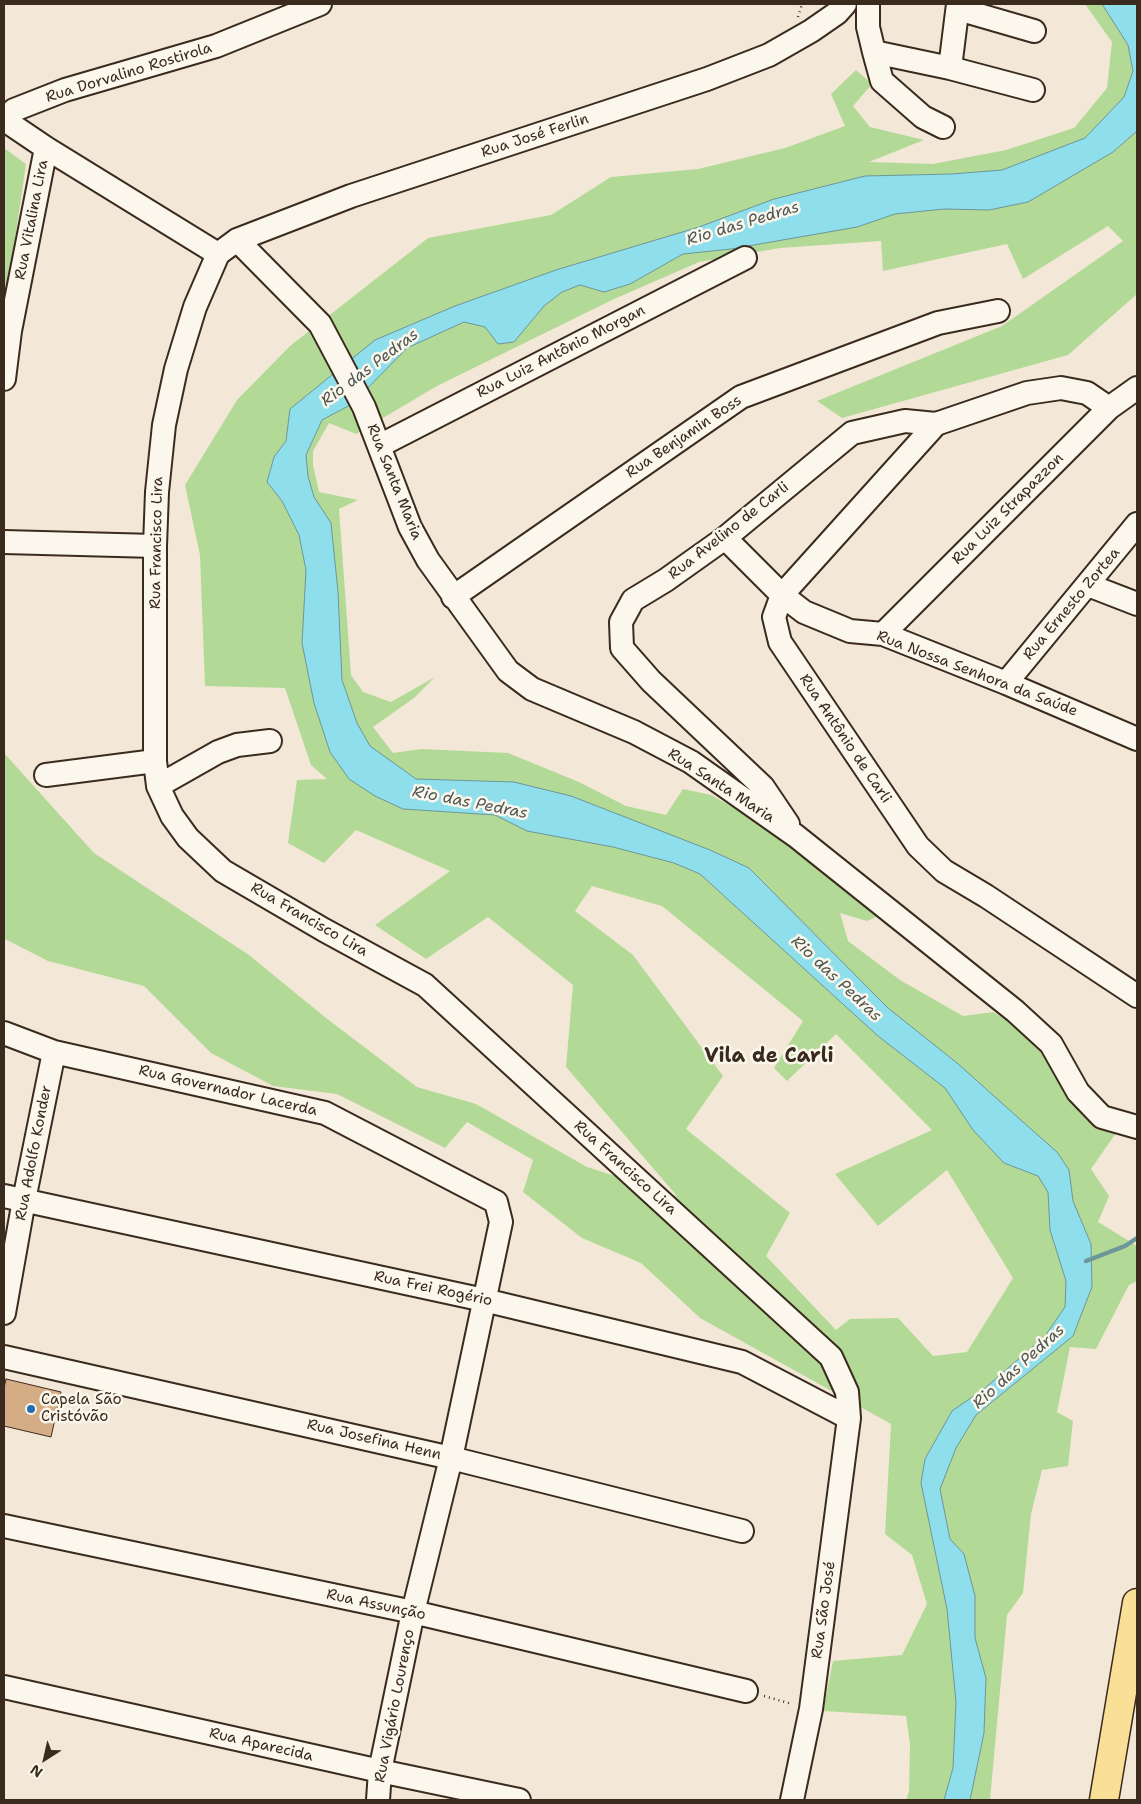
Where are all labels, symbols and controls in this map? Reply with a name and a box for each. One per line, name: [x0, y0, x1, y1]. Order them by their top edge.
street label: Rua Dorvalino Rostirola: [44, 39, 214, 107]
street label: Rua José Ferlin: [479, 110, 591, 162]
street label: Rua Vitalina Lira: [12, 158, 52, 282]
water label: Rio das Pedras: [684, 198, 802, 250]
street label: Rua Luiz Antônio Morgan: [474, 302, 648, 402]
water label: Rio das Pedras: [318, 325, 422, 411]
street label: Rua Benjamin Boss: [623, 392, 745, 482]
street label: Rua Santa Maria: [363, 421, 425, 543]
street label: Rua Luiz Strapazzon: [949, 450, 1067, 568]
street label: Rua Francisco Lira: [147, 477, 167, 609]
street label: Rua Avelino de Carli: [665, 478, 793, 584]
street label: Rua Ernesto Zortea: [1020, 544, 1124, 664]
street label: Rua Nossa Senhora da Saúde: [874, 627, 1080, 721]
street label: Rua Antônio de Carli: [795, 671, 895, 807]
street label: Rua Santa Maria: [664, 745, 778, 827]
water label: Rio das Pedras: [411, 782, 529, 824]
street label: Rua Francisco Lira: [247, 879, 371, 961]
water label: Rio das Pedras: [787, 932, 885, 1026]
district label: Vila de Carli: [704, 1045, 834, 1069]
street label: Rua Governador Lacerda: [137, 1062, 319, 1120]
street label: Rua Adolfo Konder: [12, 1084, 56, 1222]
street label: Rua Francisco Lira: [570, 1117, 680, 1219]
street label: Rua Frei Rogério: [372, 1268, 494, 1310]
water label: Rio das Pedras: [969, 1321, 1069, 1413]
place label: Capela São Cristóvão: [41, 1391, 122, 1426]
marker: Capela São Cristóvão: [25, 1403, 37, 1415]
street label: Rua Josefina Henn: [305, 1416, 443, 1464]
street label: Rua São José: [808, 1560, 840, 1660]
street label: Rua Assunção: [325, 1586, 427, 1624]
street label: Rua Vigário Lourenço: [371, 1628, 419, 1784]
street label: Rua Aparecida: [207, 1724, 315, 1766]
north arrow: [20, 1734, 70, 1784]
text: N: [27, 1761, 46, 1782]

